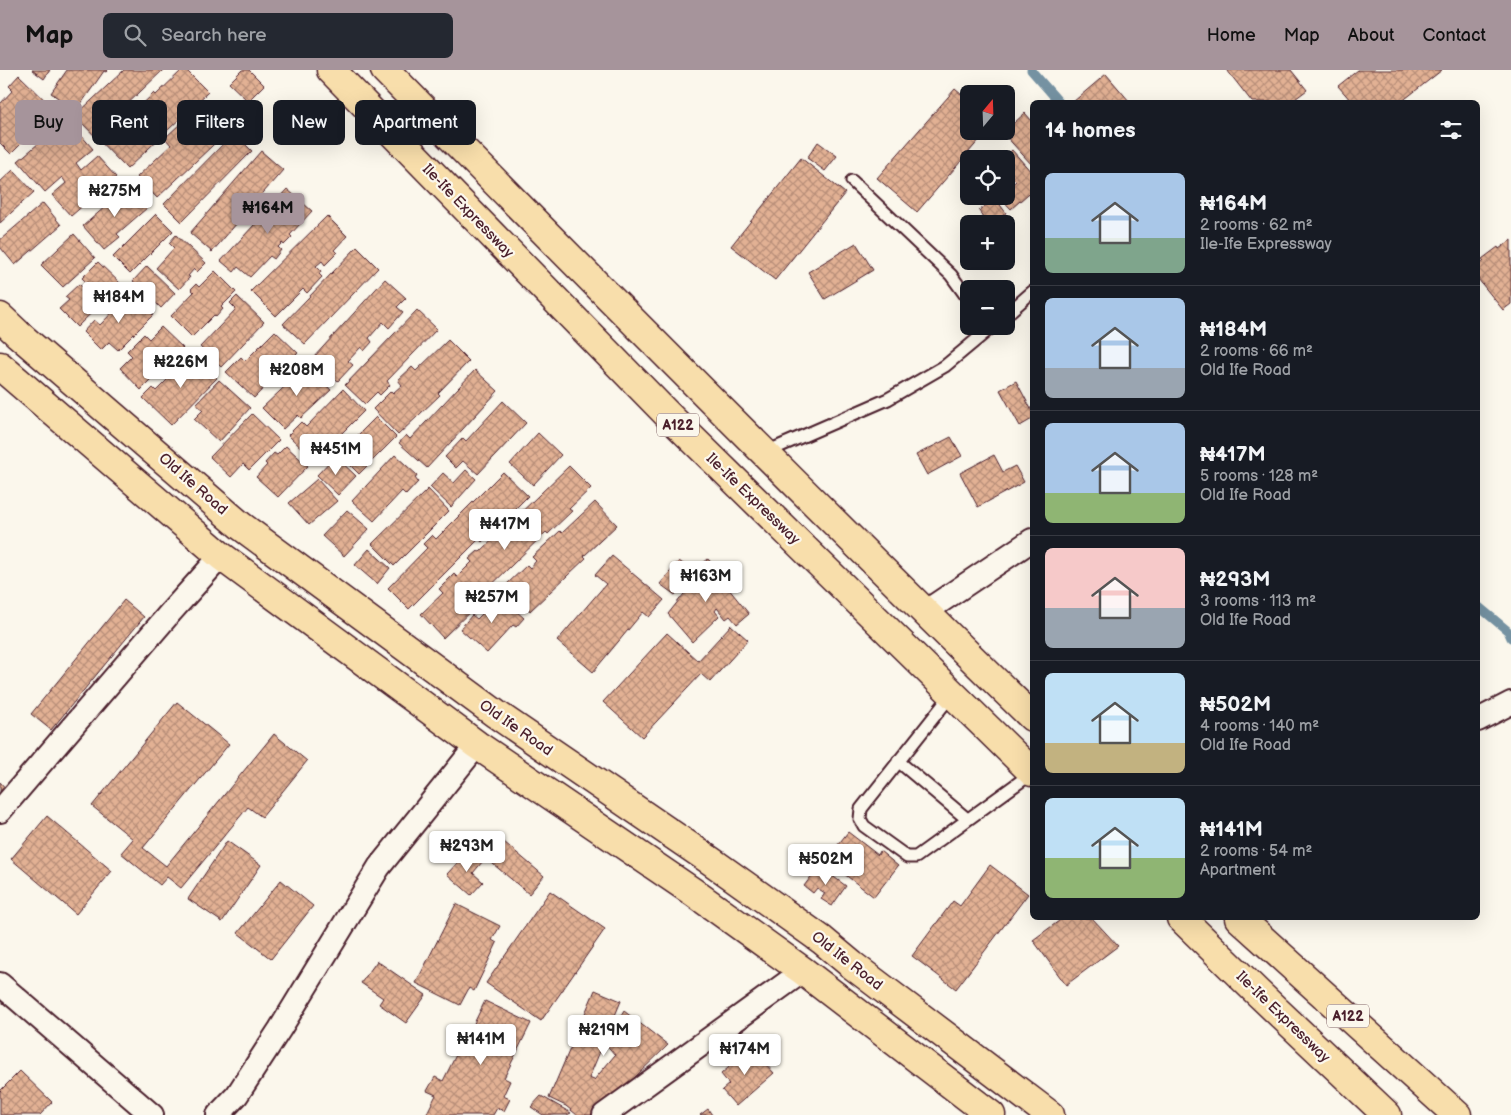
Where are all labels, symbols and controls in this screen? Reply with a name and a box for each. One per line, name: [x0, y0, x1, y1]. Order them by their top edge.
search box: [103, 13, 453, 58]
text: Map: [25, 21, 73, 50]
icon: search: [121, 21, 149, 49]
text: Search here: [161, 24, 267, 47]
text: Home: [1207, 25, 1256, 46]
text: Map: [1284, 25, 1320, 46]
text: About: [1348, 25, 1395, 46]
text: Contact: [1423, 25, 1486, 46]
north arrow: [960, 85, 1015, 140]
map controls: [960, 85, 1015, 335]
chip: Buy: [15, 100, 82, 145]
chip: Rent: [92, 100, 167, 145]
chip: Filters: [177, 100, 263, 145]
chip: New: [273, 100, 345, 145]
chip: Apartment: [355, 100, 476, 145]
icon: filters: [1437, 116, 1465, 144]
text: 14 homes: [1045, 118, 1136, 143]
button: locate: [960, 150, 1015, 205]
street label: Ile-Ife Expressway: [418, 160, 518, 262]
pin: ₦275M: [80, 176, 150, 218]
text: ₦275M: [89, 182, 141, 201]
text: ₦164M: [1200, 191, 1267, 216]
pin: ₦164M: [233, 192, 303, 235]
icon: home: [1085, 193, 1145, 253]
text: ₦164M: [242, 199, 294, 218]
button: +: [960, 215, 1015, 270]
text: 2 rooms · 62 m²: [1200, 216, 1313, 235]
text: Ile-Ife Expressway: [1200, 235, 1332, 254]
button: −: [960, 280, 1015, 335]
pin: ₦184M: [84, 282, 154, 324]
text: ₦184M: [93, 288, 145, 307]
text: ₦184M: [1200, 317, 1267, 342]
icon: home: [1085, 318, 1145, 378]
text: 2 rooms · 66 m²: [1200, 342, 1313, 361]
pin: ₦226M: [146, 346, 216, 389]
text: ₦226M: [154, 353, 208, 372]
pin: ₦208M: [262, 354, 332, 397]
text: ₦208M: [270, 361, 324, 380]
text: Old Ife Road: [1200, 361, 1291, 380]
road number: A122: [657, 414, 699, 436]
pin: ₦451M: [301, 434, 371, 476]
text: ₦451M: [311, 440, 361, 459]
text: ₦417M: [1200, 442, 1266, 467]
icon: home: [1085, 443, 1145, 503]
street label: Old Ife Road: [155, 449, 231, 519]
street label: Ile-Ife Expressway: [702, 449, 804, 549]
text: 5 rooms · 128 m²: [1200, 467, 1318, 486]
text: Old Ife Road: [1200, 486, 1291, 505]
pin: ₦417M: [470, 508, 540, 551]
text: ₦417M: [480, 515, 530, 534]
pin: ₦163M: [671, 560, 741, 603]
text: ₦163M: [680, 567, 732, 586]
text: ₦293M: [1200, 567, 1270, 592]
icon: home: [1085, 568, 1145, 628]
pin: ₦257M: [457, 582, 527, 624]
text: ₦257M: [466, 588, 519, 607]
text: 3 rooms · 113 m²: [1200, 592, 1316, 611]
text: Old Ife Road: [1200, 611, 1291, 630]
text: ₦502M: [1200, 692, 1271, 717]
icon: home: [1085, 693, 1145, 753]
street label: Old Ife Road: [476, 696, 556, 760]
text: 4 rooms · 140 m²: [1200, 717, 1319, 736]
text: Old Ife Road: [1200, 736, 1291, 755]
text: ₦141M: [1200, 817, 1263, 842]
icon: home: [1085, 818, 1145, 878]
pin: ₦293M: [432, 830, 502, 873]
text: ₦293M: [440, 837, 494, 856]
text: 2 rooms · 54 m²: [1200, 842, 1312, 861]
pin: ₦502M: [791, 844, 861, 886]
text: ₦502M: [799, 850, 853, 869]
text: Apartment: [1200, 861, 1276, 880]
street label: Old Ife Road: [808, 927, 886, 995]
street label: Ile-Ife Expressway: [1232, 967, 1334, 1067]
road number: A122: [1327, 1004, 1369, 1028]
pin: ₦219M: [569, 1014, 639, 1057]
text: ₦219M: [579, 1021, 629, 1040]
pin: ₦141M: [446, 1024, 516, 1066]
text: ₦141M: [457, 1030, 505, 1049]
pin: ₦174M: [710, 1034, 780, 1076]
text: ₦174M: [720, 1040, 770, 1059]

